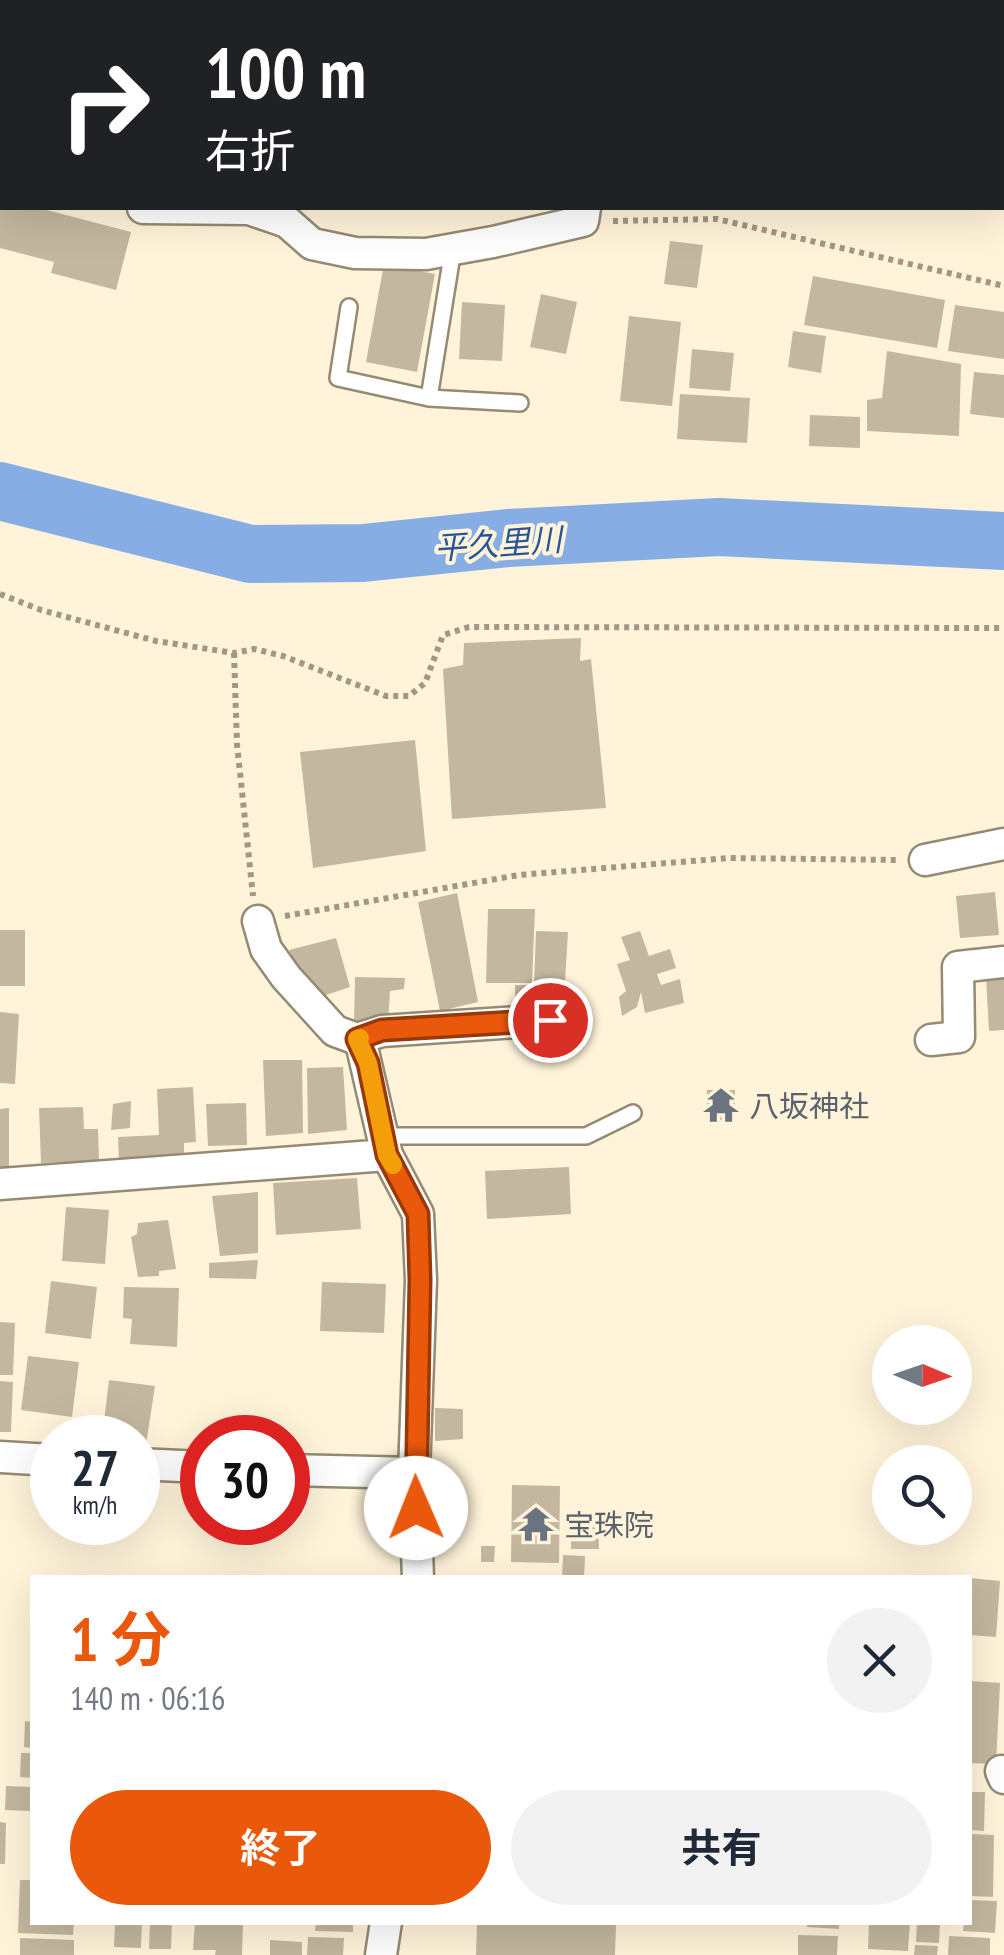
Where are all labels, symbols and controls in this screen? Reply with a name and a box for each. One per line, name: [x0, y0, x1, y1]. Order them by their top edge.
text: 100 m: [205, 27, 366, 117]
icon: right: [40, 40, 170, 170]
text: 右折: [205, 121, 295, 179]
water label: 平久里川: [433, 517, 566, 568]
pin: [508, 978, 593, 1063]
icon: arrive: [523, 993, 578, 1048]
temple icon: 八坂神社: [702, 1086, 740, 1124]
place label: 八坂神社: [749, 1086, 869, 1125]
north arrow: [872, 1325, 972, 1425]
map controls: [872, 1325, 972, 1545]
speed limit sign: 30: [180, 1415, 310, 1545]
text: 27: [71, 1435, 119, 1500]
button: search: [872, 1445, 972, 1545]
position arrow: [364, 1456, 468, 1560]
text: km/h: [73, 1489, 117, 1521]
temple icon: 宝珠院: [517, 1505, 555, 1543]
place label: 宝珠院: [564, 1505, 654, 1544]
text: 1 分: [70, 1600, 171, 1678]
button: close: [827, 1608, 932, 1713]
text: 140 m · 06:16: [70, 1677, 225, 1719]
button: 終了: [70, 1790, 491, 1905]
button: 共有: [511, 1790, 932, 1905]

